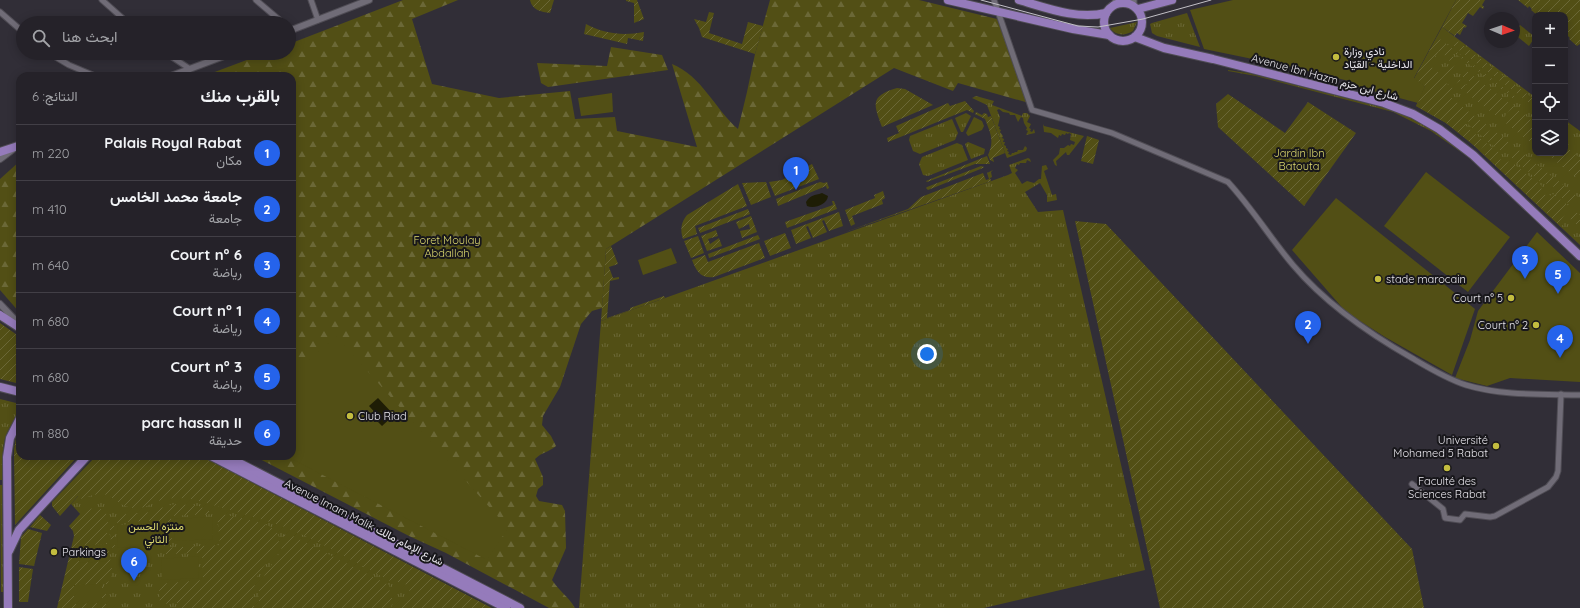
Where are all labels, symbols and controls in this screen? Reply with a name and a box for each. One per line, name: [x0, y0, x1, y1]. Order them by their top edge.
north arrow: [1484, 12, 1520, 48]
map controls: [1532, 12, 1568, 156]
button: +: [1532, 12, 1568, 48]
search box: [16, 16, 296, 60]
icon: search: [30, 27, 52, 49]
text: ابحث هنا: [62, 27, 118, 46]
place label: نادي وزارة الداخلية - القيّاد: [1344, 44, 1412, 71]
button: −: [1532, 48, 1568, 84]
street label: Avenue Ibn Hazm شارع ابن حزم: [1250, 51, 1400, 104]
marker: نادي وزارة الداخلية - القيّاد: [1331, 52, 1341, 62]
button: locate: [1532, 84, 1568, 120]
text: بالقرب منك: [201, 85, 280, 106]
text: النتائج: 6: [32, 88, 77, 104]
button: layers: [1532, 120, 1568, 156]
text: Palais Royal Rabat: [104, 133, 242, 152]
text: 220 m: [32, 145, 70, 161]
text: 1: [264, 145, 270, 161]
park label: Jardin Ibn Batouta: [1273, 146, 1325, 173]
text: مكان: [216, 152, 242, 168]
pin: 1: [783, 157, 809, 190]
text: جامعة محمد الخامس: [110, 187, 242, 206]
text: 410 m: [32, 201, 67, 217]
text: 2: [263, 201, 271, 217]
text: جامعة: [209, 210, 242, 226]
park label: Foret Moulay Abdallah: [413, 233, 481, 260]
text: Court n° 6: [170, 245, 242, 264]
pin: 3: [1512, 246, 1538, 279]
text: 640 m: [32, 257, 69, 273]
text: 3: [264, 257, 271, 273]
pin: 5: [1545, 261, 1571, 294]
text: رياضة: [212, 264, 242, 280]
place label: stade marocain: [1386, 272, 1466, 286]
marker: stade marocain: [1373, 274, 1383, 284]
place label: Court n° 5: [1453, 291, 1503, 305]
marker: Court n° 5: [1506, 293, 1516, 303]
text: Court n° 1: [173, 301, 242, 320]
pin: 2: [1295, 311, 1321, 344]
text: 680 m: [32, 313, 69, 329]
text: 4: [263, 313, 271, 329]
place label: Court n° 2: [1478, 318, 1528, 332]
text: رياضة: [212, 320, 242, 336]
marker: Court n° 2: [1531, 320, 1541, 330]
pin: 4: [1547, 325, 1573, 358]
your location: [917, 344, 937, 364]
text: Court n° 3: [170, 357, 242, 376]
text: 680 m: [32, 369, 69, 385]
text: 5: [263, 369, 271, 385]
text: رياضة: [212, 376, 242, 392]
place label: Club Riad: [358, 409, 407, 423]
marker: Club Riad: [345, 411, 355, 421]
text: parc hassan II: [141, 413, 242, 432]
text: 880 m: [32, 425, 69, 441]
text: 6: [263, 425, 271, 441]
text: حديقة: [209, 432, 242, 448]
place label: Université Mohamed 5 Rabat: [1393, 433, 1488, 460]
marker: Université Mohamed 5 Rabat: [1491, 441, 1501, 451]
marker: Faculté des Sciences Rabat: [1442, 463, 1452, 473]
place label: Faculté des Sciences Rabat: [1408, 474, 1486, 501]
street label: Avenue Imam Malik شارع الإمام مالك: [282, 476, 446, 569]
park label: منتزه الحسن الثاني: [128, 519, 184, 549]
place label: Parkings: [62, 545, 106, 559]
marker: Parkings: [49, 547, 59, 557]
pin: 6: [121, 548, 147, 581]

